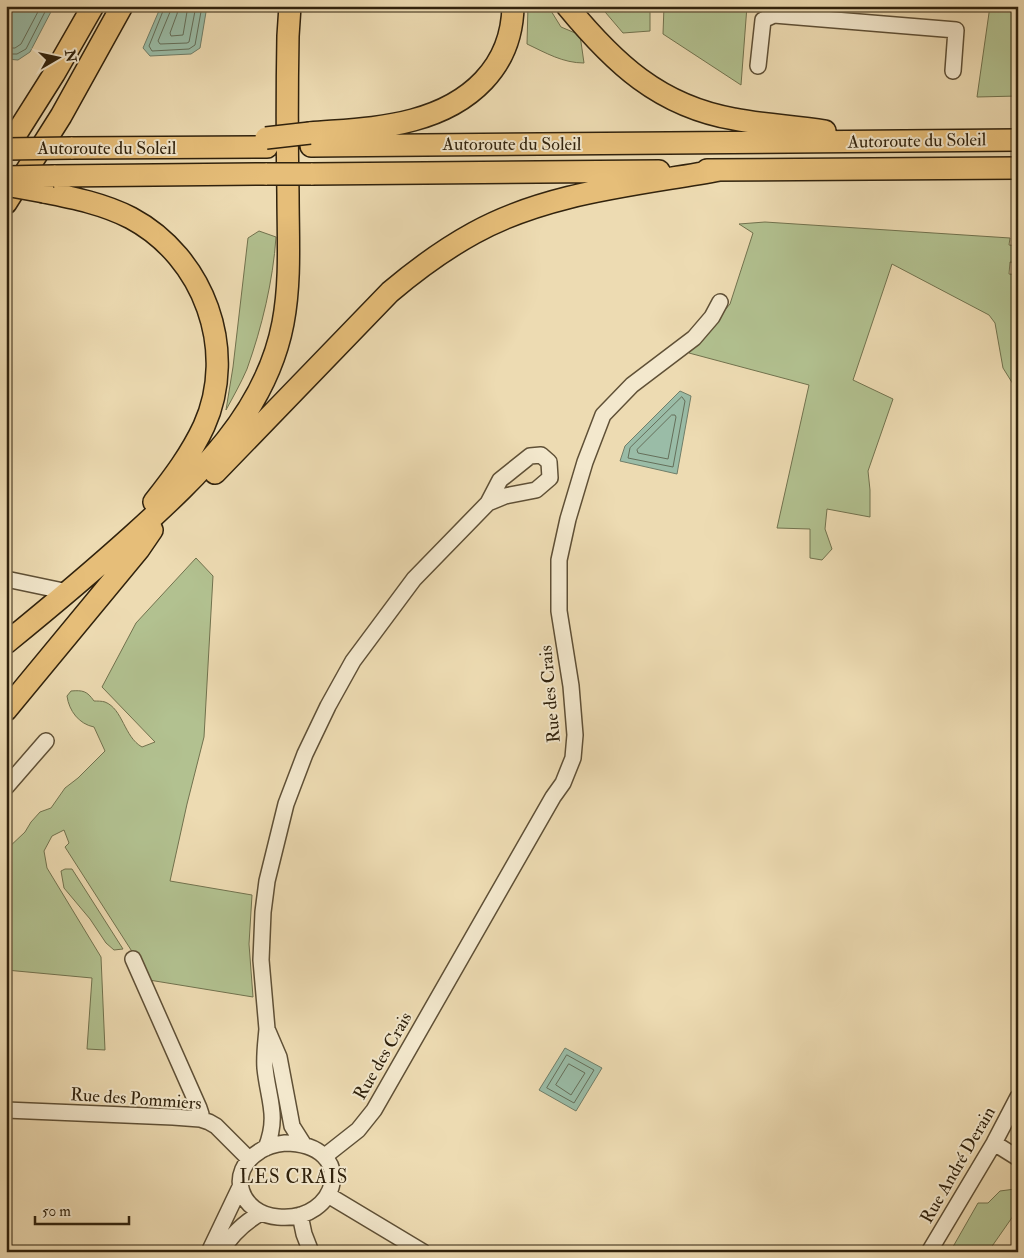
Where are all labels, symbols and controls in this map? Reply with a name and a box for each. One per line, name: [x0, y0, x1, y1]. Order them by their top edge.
north arrow: [32, 32, 82, 82]
text: N: [61, 48, 80, 64]
street label: Autoroute du Soleil: [846, 128, 987, 154]
street label: Autoroute du Soleil: [442, 133, 582, 156]
street label: Autoroute du Soleil: [37, 137, 177, 160]
street label: Rue des Crais: [534, 644, 566, 744]
street label: Rue des Crais: [349, 1008, 417, 1104]
street label: Rue des Pommiers: [70, 1083, 202, 1115]
street label: Rue André Derain: [915, 1102, 1001, 1228]
district label: LES CRAIS: [240, 1165, 348, 1189]
scale bar: [35, 1193, 129, 1225]
text: 50 m: [42, 1202, 71, 1221]

